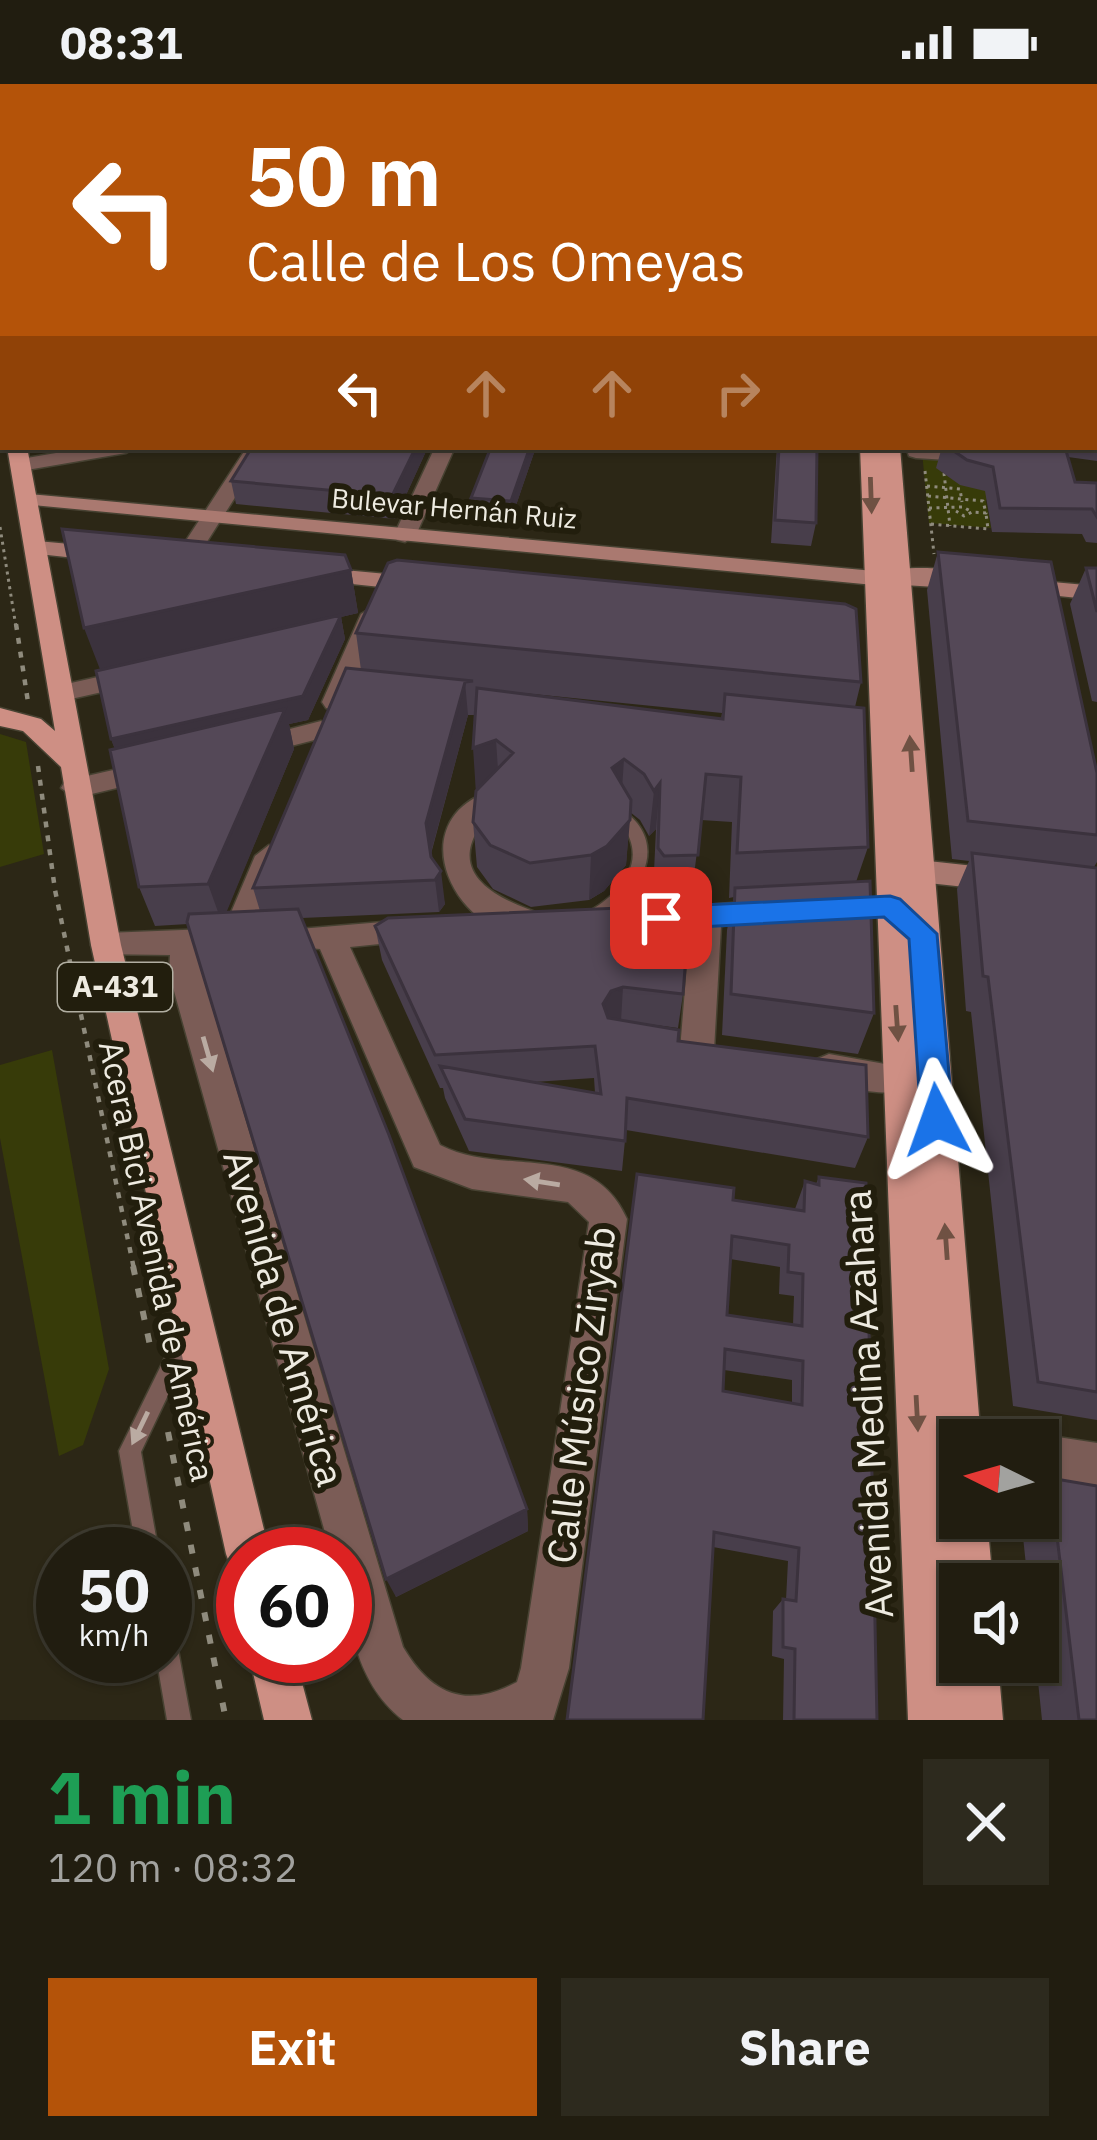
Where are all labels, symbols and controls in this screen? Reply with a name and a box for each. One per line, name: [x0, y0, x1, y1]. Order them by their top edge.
text: 08:31: [60, 13, 183, 71]
text: 50 m: [246, 120, 442, 229]
icon: left: [48, 132, 204, 288]
text: Calle de Los Omeyas: [246, 226, 745, 296]
icon: left: [327, 360, 393, 426]
icon: ahead: [453, 360, 519, 426]
icon: ahead: [579, 360, 645, 426]
icon: right: [705, 360, 771, 426]
one-way arrow: [862, 477, 881, 515]
street label: Bulevar Hernán Ruiz: [330, 479, 578, 536]
one-way arrow: [902, 735, 921, 772]
pin: [610, 867, 712, 969]
icon: arrive: [628, 885, 694, 951]
road number: A-431: [58, 963, 172, 1011]
one-way arrow: [888, 1005, 907, 1042]
one-way arrow: [200, 1036, 219, 1073]
street label: Acera Bici Avenida de América: [90, 1037, 225, 1485]
position arrow: [874, 1057, 1000, 1183]
street label: Avenida de América: [212, 1144, 357, 1492]
one-way arrow: [523, 1172, 560, 1191]
street label: Avenida Medina Azahara: [831, 1189, 904, 1620]
one-way arrow: [936, 1223, 955, 1260]
street label: Calle Músico Ziryab: [535, 1224, 626, 1566]
one-way arrow: [908, 1395, 927, 1433]
one-way arrow: [130, 1411, 150, 1446]
north arrow: [939, 1419, 1059, 1539]
map controls: [939, 1419, 1059, 1683]
speed limit sign: 60: [216, 1527, 372, 1683]
text: 50: [78, 1550, 150, 1629]
button: sound: [939, 1563, 1059, 1683]
text: km/h: [79, 1615, 149, 1654]
text: 1 min: [48, 1750, 236, 1844]
button: close: [923, 1759, 1049, 1885]
text: 120 m · 08:32: [48, 1842, 298, 1893]
button: Exit: [48, 1978, 537, 2116]
button: Share: [561, 1978, 1049, 2116]

